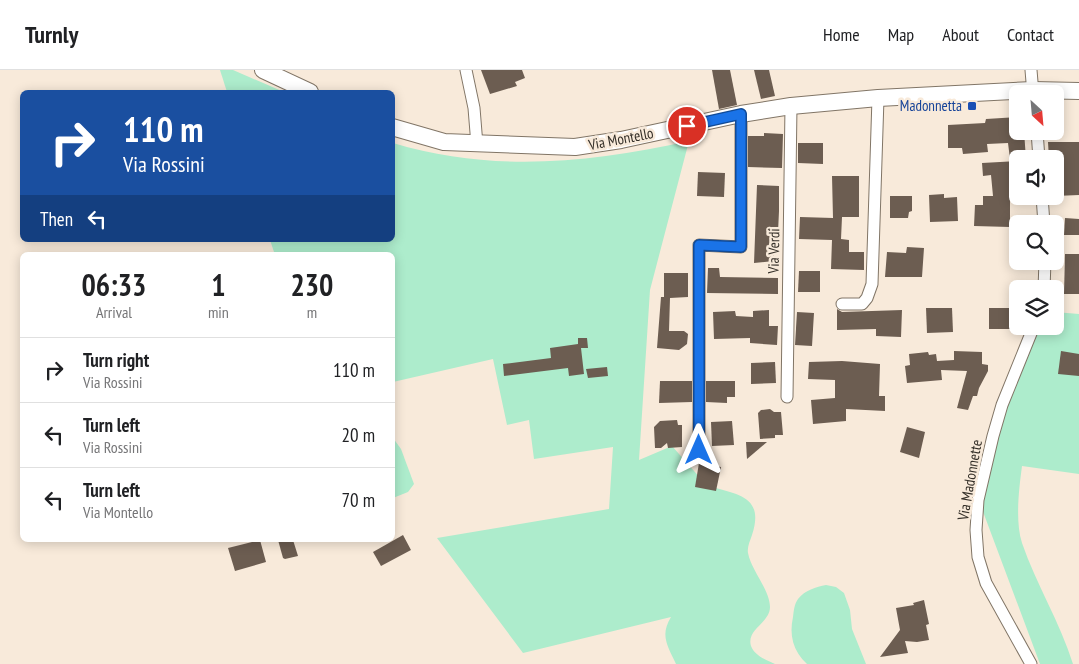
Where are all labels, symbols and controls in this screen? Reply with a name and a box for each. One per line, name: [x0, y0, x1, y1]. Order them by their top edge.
text: Turnly: [25, 19, 78, 50]
text: Home: [823, 23, 860, 46]
text: Map: [888, 23, 914, 46]
text: About: [942, 23, 979, 46]
text: Contact: [1007, 23, 1054, 46]
north arrow: [1009, 85, 1064, 140]
map controls: [1009, 85, 1064, 335]
place label: Madonnetta: [900, 96, 962, 115]
marker: Madonnetta: [966, 100, 978, 112]
pin: [666, 105, 708, 147]
text: 110 m: [123, 106, 204, 152]
icon: right: [40, 110, 105, 175]
icon: arrive: [673, 112, 701, 140]
street label: Via Montello: [586, 123, 655, 154]
text: Via Rossini: [123, 150, 205, 178]
button: sound: [1009, 150, 1064, 205]
icon: left: [83, 205, 111, 233]
text: Then: [40, 207, 73, 231]
button: search: [1009, 215, 1064, 270]
street label: Via Verdi: [764, 228, 783, 275]
text: 06:33: [82, 265, 146, 304]
text: 1: [211, 265, 226, 304]
text: 230: [290, 265, 333, 304]
button: layers: [1009, 280, 1064, 335]
text: Arrival: [96, 302, 132, 322]
text: min: [208, 302, 229, 322]
text: m: [307, 302, 317, 322]
text: Turn right: [83, 348, 149, 372]
icon: right: [40, 356, 68, 384]
text: 110 m: [333, 358, 375, 382]
text: Via Rossini: [83, 372, 142, 392]
text: Turn left: [83, 413, 140, 437]
icon: left: [40, 421, 68, 449]
text: 20 m: [342, 423, 375, 447]
position arrow: [672, 423, 724, 475]
text: Via Rossini: [83, 437, 142, 457]
street label: Via Madonnette: [953, 438, 986, 523]
text: Turn left: [83, 478, 140, 502]
icon: left: [40, 486, 68, 514]
text: 70 m: [342, 488, 375, 512]
text: Via Montello: [83, 502, 153, 522]

